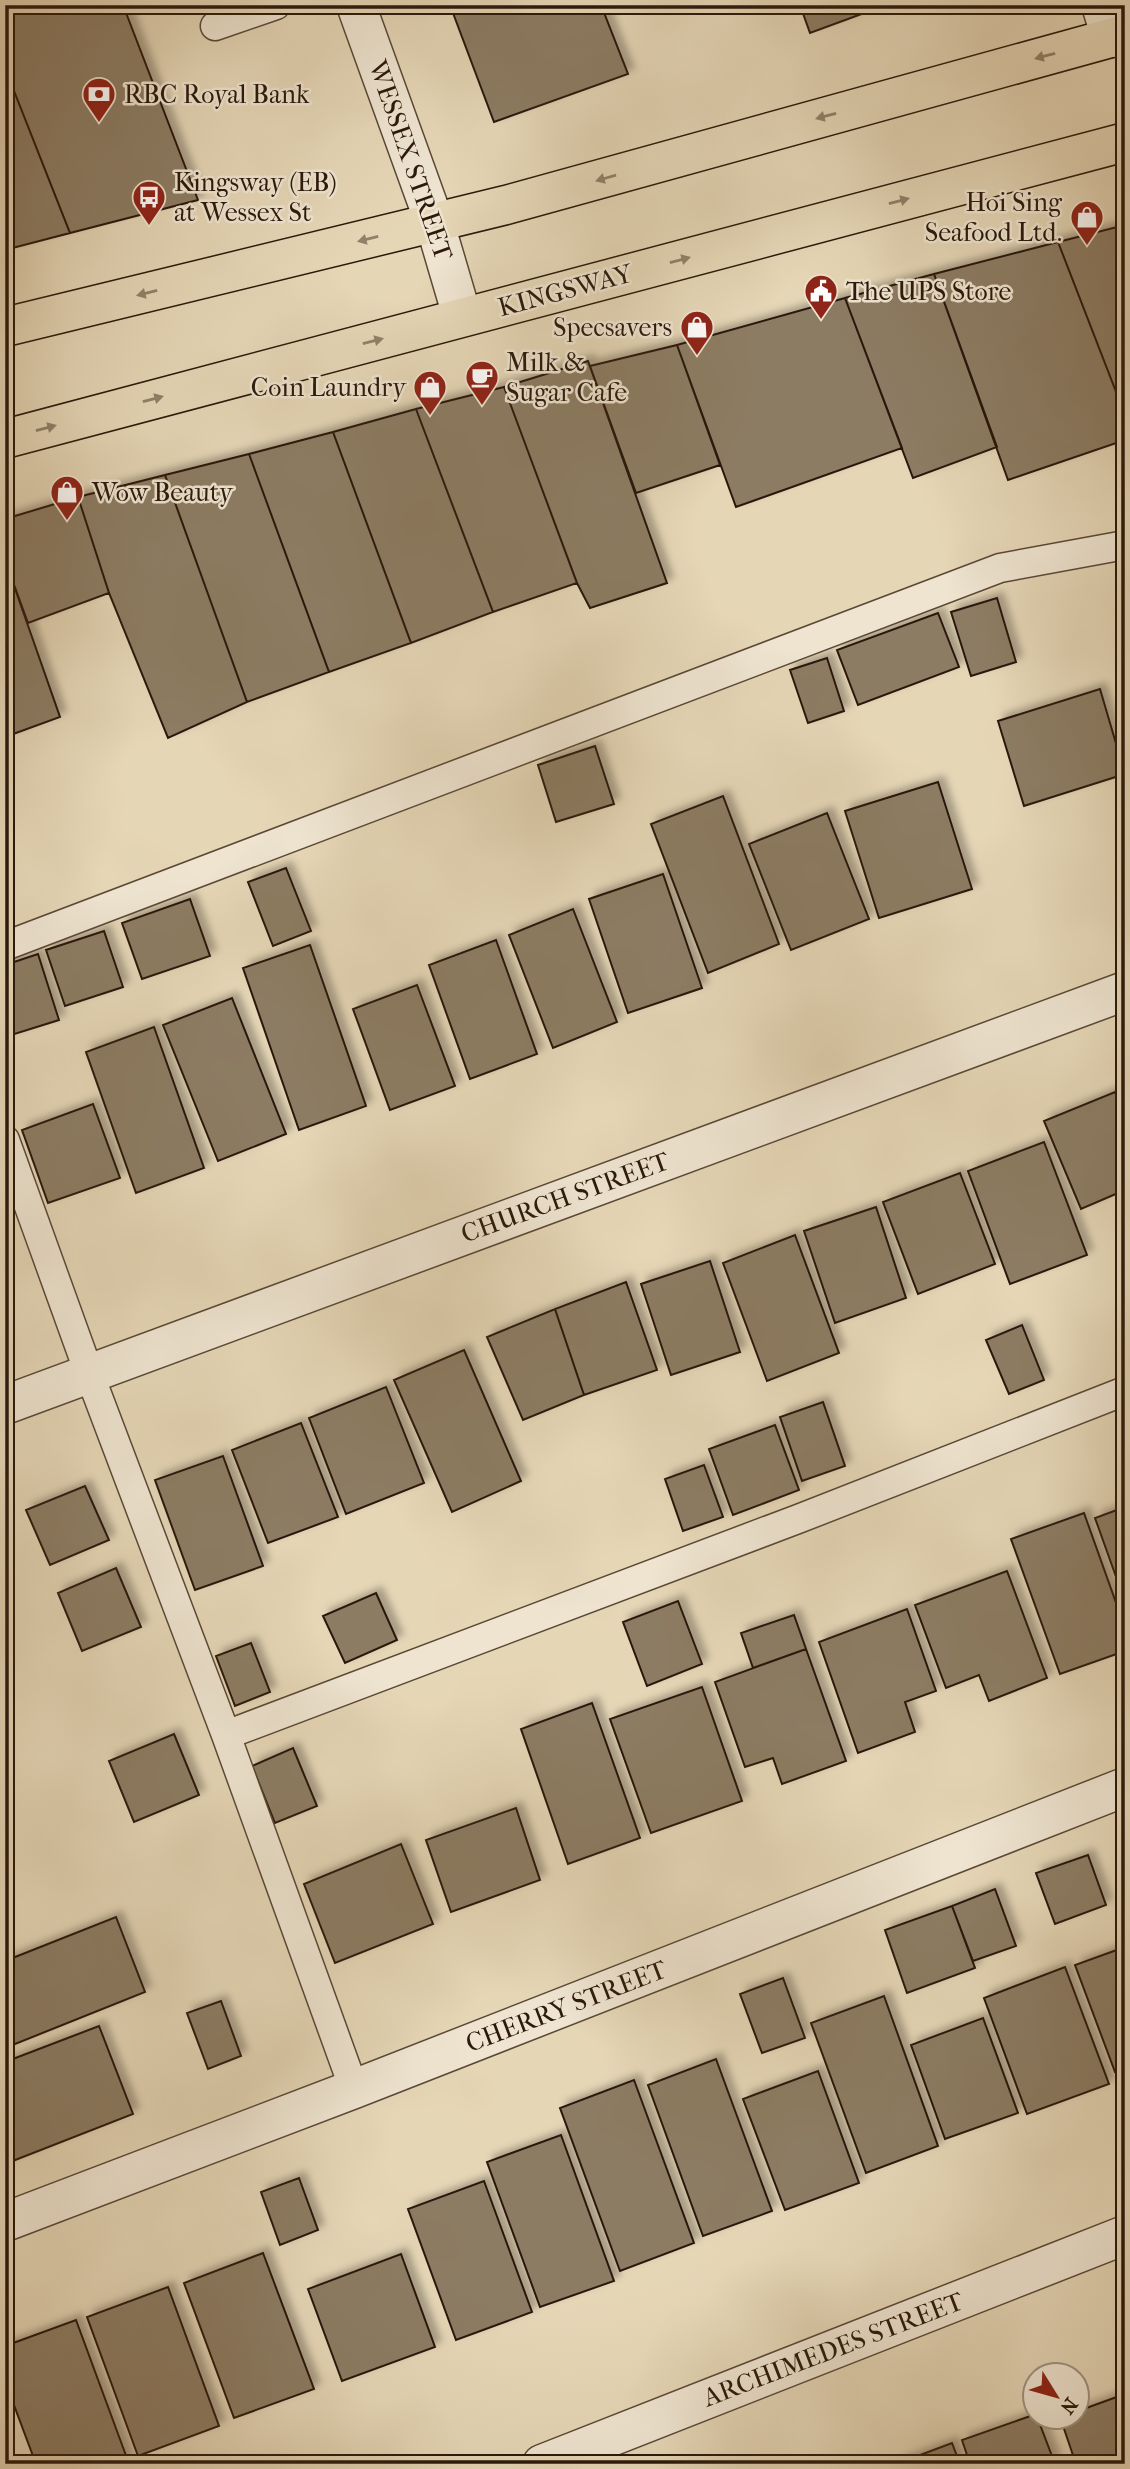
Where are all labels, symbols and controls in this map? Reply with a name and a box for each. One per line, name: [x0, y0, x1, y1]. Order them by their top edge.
one-way arrow: [1034, 51, 1056, 62]
street label: WESSEX STREET: [362, 55, 459, 264]
bank icon: RBC Royal Bank: [80, 75, 118, 124]
place label: RBC Royal Bank: [124, 79, 310, 110]
one-way arrow: [815, 112, 836, 122]
place label: Kingsway (EB) at Wessex St: [174, 167, 337, 228]
one-way arrow: [596, 173, 617, 183]
bus stop icon: Kingsway (EB) at Wessex St: [130, 178, 168, 227]
place label: Hoi Sing Seafood Ltd.: [925, 187, 1063, 248]
one-way arrow: [889, 195, 911, 206]
shop icon: Hoi Sing Seafood Ltd.: [1068, 198, 1106, 247]
one-way arrow: [357, 234, 379, 245]
one-way arrow: [669, 254, 691, 265]
street label: KINGSWAY: [494, 257, 637, 323]
public building icon: The UPS Store: [802, 272, 840, 321]
place label: The UPS Store: [846, 276, 1011, 307]
one-way arrow: [136, 288, 158, 299]
shop icon: Specsavers: [678, 308, 716, 357]
place label: Specsavers: [553, 312, 672, 343]
one-way arrow: [362, 335, 384, 346]
place label: Milk & Sugar Cafe: [506, 347, 627, 408]
cafe icon: Milk & Sugar Cafe: [463, 358, 501, 407]
shop icon: Coin Laundry: [411, 368, 449, 417]
place label: Coin Laundry: [251, 372, 407, 403]
one-way arrow: [143, 394, 164, 404]
one-way arrow: [35, 422, 57, 433]
shop icon: Wow Beauty: [48, 473, 86, 522]
place label: Wow Beauty: [91, 477, 234, 508]
street label: CHURCH STREET: [457, 1145, 674, 1250]
street label: CHERRY STREET: [461, 1954, 671, 2059]
street label: ARCHIMEDES STREET: [698, 2285, 968, 2414]
north arrow: [1021, 2360, 1092, 2430]
text: N: [1055, 2393, 1082, 2418]

